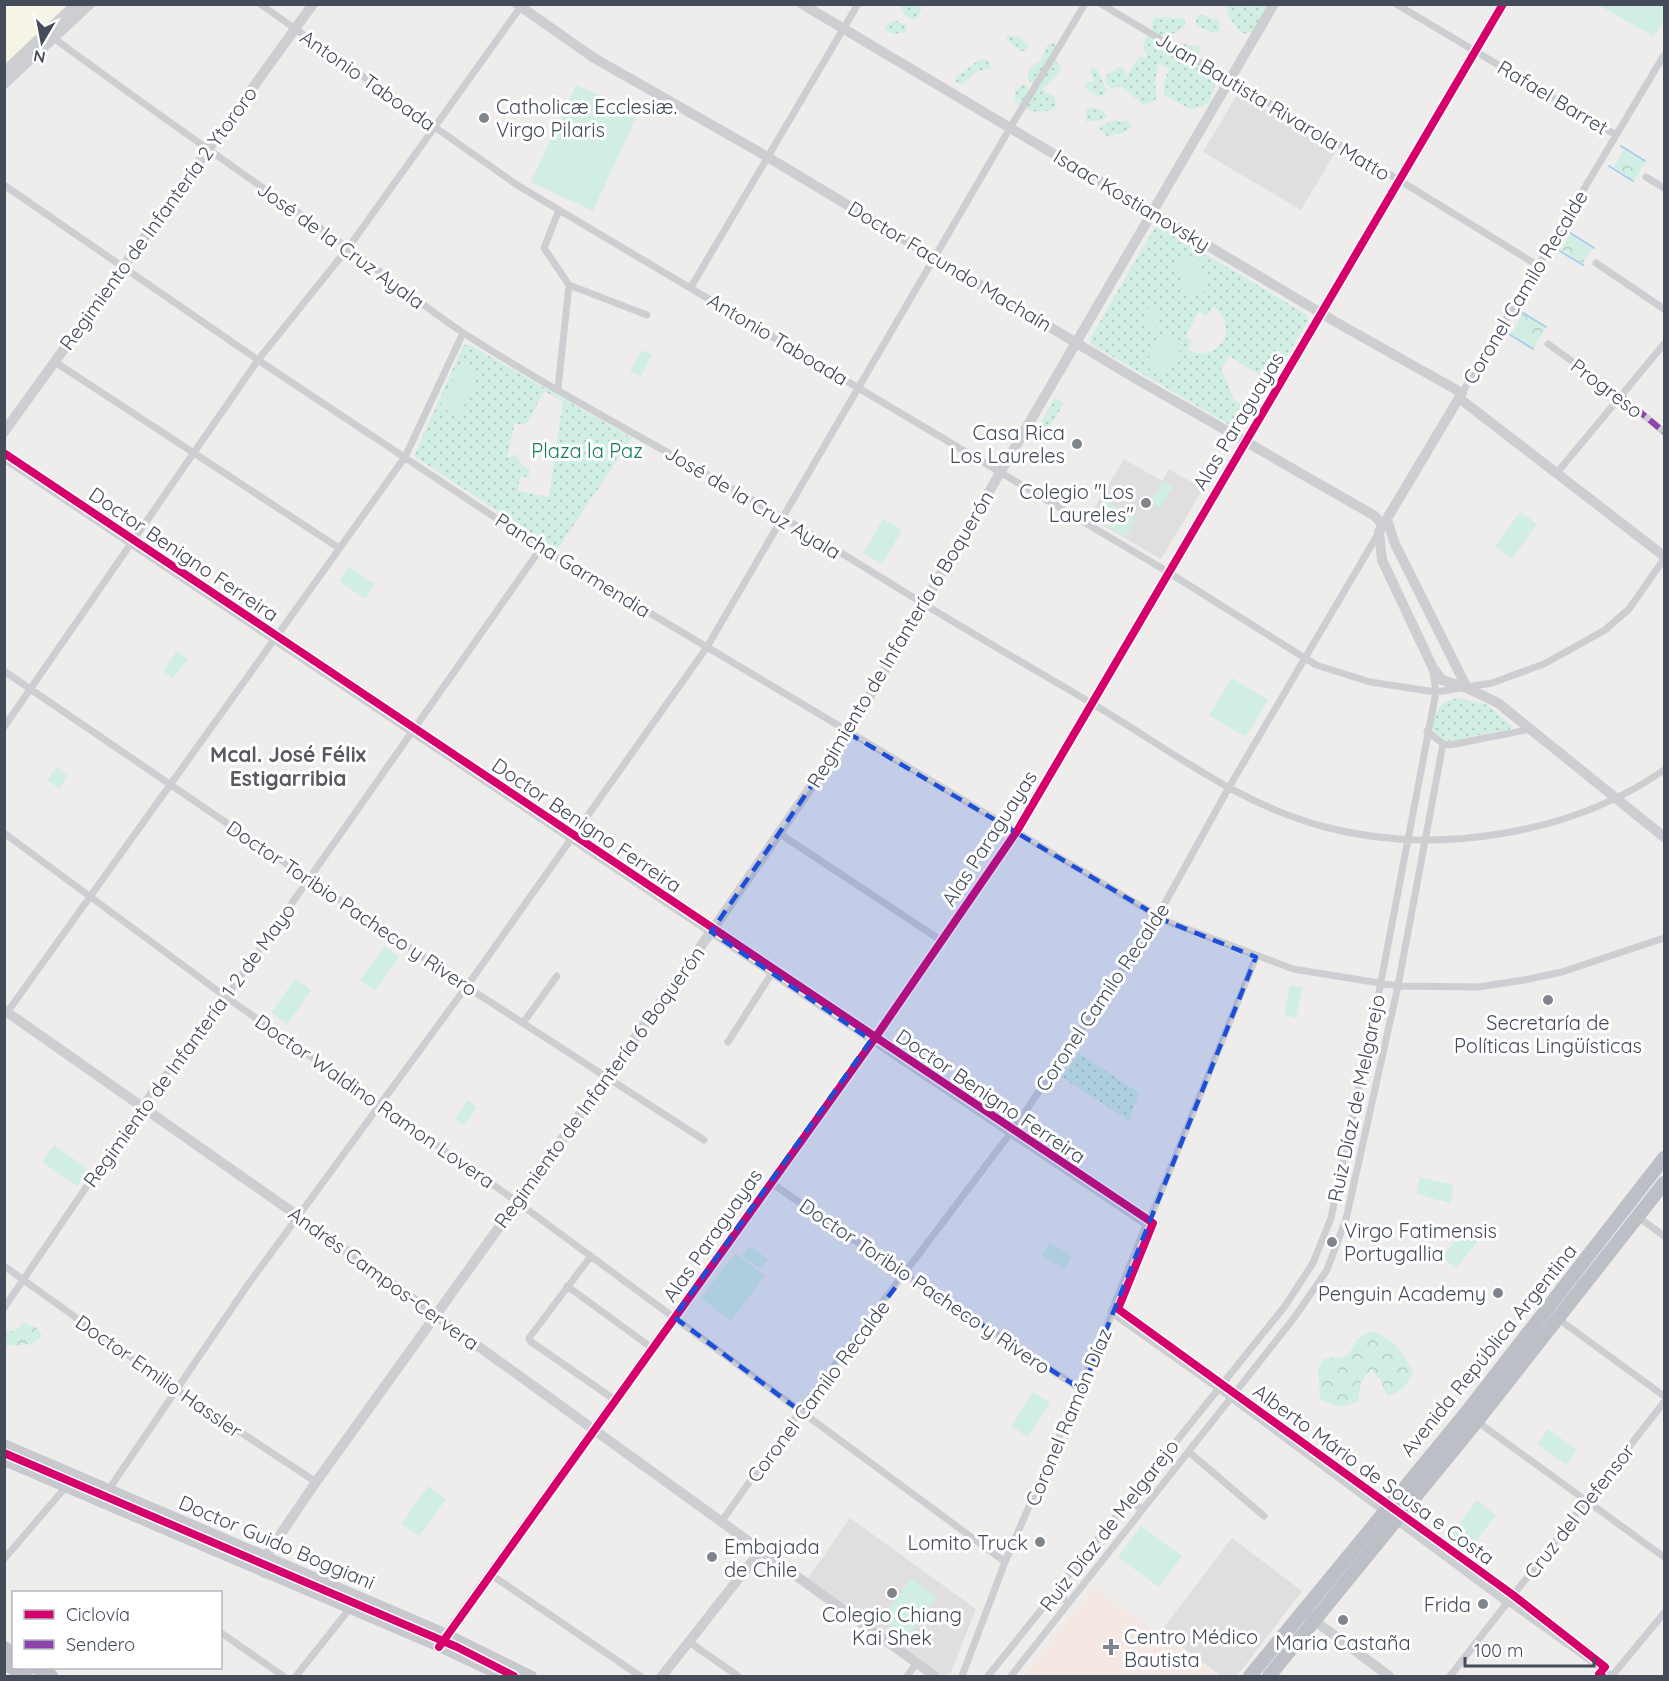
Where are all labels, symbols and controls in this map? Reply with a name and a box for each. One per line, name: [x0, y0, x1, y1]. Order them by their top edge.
north arrow: [12, 12, 72, 72]
street label: Antonio Taboada: [296, 24, 440, 136]
street label: Juan Bautista Rivarola Matto: [1151, 26, 1395, 186]
text: N: [32, 46, 47, 68]
street label: Rafael Barret: [1493, 54, 1613, 140]
street label: Regimiento de Infantería 2 Ytororo: [54, 81, 262, 355]
place label: Catholicæ Ecclesiæ. Virgo Pilaris: [496, 94, 677, 142]
marker: Catholicæ Ecclesiæ. Virgo Pilaris: [477, 111, 491, 125]
street label: Isaac Kostianovsky: [1049, 143, 1215, 257]
street label: José de la Cruz Ayala: [253, 176, 429, 314]
street label: Coronel Camilo Recalde: [1457, 185, 1593, 389]
street label: Doctor Facundo Machaín: [844, 195, 1056, 337]
street label: Antonio Taboada: [703, 287, 853, 391]
street label: Alas Paraguayas: [1187, 347, 1289, 495]
street label: Progreso: [1566, 353, 1648, 423]
place label: Casa Rica Los Laureles: [950, 420, 1065, 468]
marker: Casa Rica Los Laureles: [1070, 437, 1084, 451]
park label: Plaza la Paz: [531, 438, 643, 463]
street label: José de la Cruz Ayala: [661, 440, 845, 564]
place label: Colegio "Los Laureles": [1019, 479, 1134, 527]
street label: Doctor Benigno Ferreira: [85, 481, 283, 627]
street label: Regimiento de Infantería 6 Boquerón: [801, 486, 999, 792]
marker: Colegio "Los Laureles": [1139, 496, 1153, 510]
street label: Pancha Garmendia: [491, 507, 655, 623]
district label: Mcal. José Félix Estigarribia: [210, 741, 366, 791]
street label: Doctor Benigno Ferreira: [488, 752, 686, 898]
street label: Alas Paraguayas: [936, 765, 1042, 911]
street label: Doctor Toribio Pacheco y Rivero: [222, 815, 482, 1001]
street label: Regimiento de Infantería 1 2 de Mayo: [77, 898, 301, 1192]
street label: Coronel Camilo Recalde: [1030, 898, 1174, 1096]
street label: Regimiento de Infantería 6 Boquerón: [488, 941, 710, 1233]
street label: Ruiz Díaz de Melgarejo: [1322, 992, 1390, 1204]
marker: Secretaría de Políticas Lingüísticas: [1541, 993, 1555, 1007]
street label: Doctor Waldino Ramon Lovera: [250, 1008, 500, 1194]
place label: Secretaría de Políticas Lingüísticas: [1454, 1010, 1642, 1058]
street label: Doctor Benigno Ferreira: [892, 1023, 1090, 1169]
street label: Alas Paraguayas: [657, 1164, 767, 1306]
street label: Doctor Toribio Pacheco y Rivero: [795, 1193, 1055, 1379]
street label: Andrés Campos-Cervera: [284, 1201, 484, 1355]
place label: Virgo Fatimensis Portugallia: [1344, 1218, 1497, 1266]
marker: Virgo Fatimensis Portugallia: [1325, 1235, 1339, 1249]
street label: Avenida República Argentina: [1394, 1238, 1582, 1462]
place label: Penguin Academy: [1318, 1281, 1486, 1306]
marker: Penguin Academy: [1491, 1286, 1505, 1300]
street label: Coronel Camilo Recalde: [741, 1295, 895, 1487]
street label: Doctor Emilio Hassler: [71, 1309, 247, 1443]
street label: Coronel Ramón Díaz: [1019, 1324, 1117, 1510]
street label: Alberto Mário de Sousa e Costa: [1249, 1378, 1499, 1570]
street label: Ruiz Díaz de Melgarejo: [1034, 1434, 1184, 1616]
street label: Cruz del Defensor: [1518, 1438, 1640, 1584]
street label: Doctor Guido Boggiani: [175, 1489, 379, 1595]
place label: Lomito Truck: [908, 1530, 1028, 1555]
place label: Embajada de Chile: [724, 1534, 820, 1582]
marker: Lomito Truck: [1033, 1535, 1047, 1549]
marker: Embajada de Chile: [705, 1550, 719, 1564]
marker: Colegio Chiang Kai Shek: [885, 1586, 899, 1600]
legend: [12, 1591, 222, 1669]
place label: Frida: [1424, 1592, 1471, 1617]
marker: Frida: [1476, 1597, 1490, 1611]
place label: Colegio Chiang Kai Shek: [822, 1602, 962, 1650]
text: Ciclovía: [66, 1603, 130, 1626]
marker: Maria Castaña: [1336, 1613, 1350, 1627]
place label: Centro Médico Bautista: [1124, 1624, 1258, 1672]
place label: Maria Castaña: [1275, 1630, 1411, 1655]
scale bar: [1465, 1630, 1594, 1668]
text: Sendero: [66, 1633, 135, 1656]
marker: Centro Médico Bautista: [1102, 1638, 1120, 1656]
text: 100 m: [1474, 1639, 1523, 1662]

